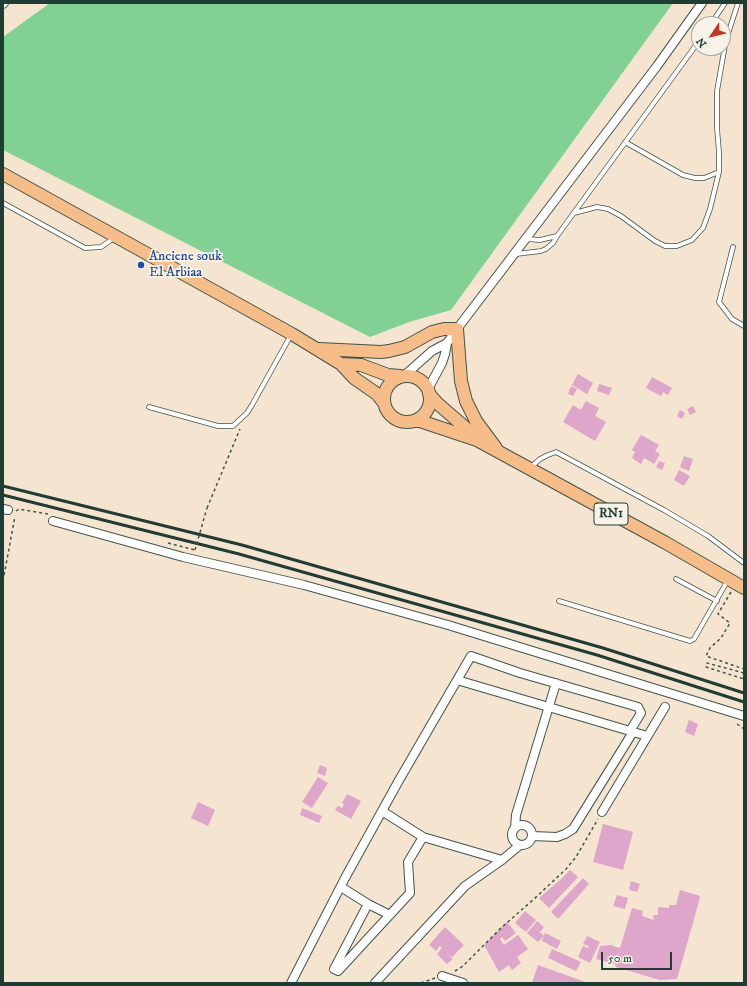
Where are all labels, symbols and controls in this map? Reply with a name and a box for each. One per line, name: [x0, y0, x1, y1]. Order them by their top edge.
north arrow: [691, 16, 731, 56]
text: N: [694, 35, 710, 50]
place label: Anciene souk El Arbiaa: [149, 249, 222, 282]
marker: Anciene souk El Arbiaa: [136, 260, 146, 270]
road number: RN1: [594, 503, 628, 525]
scale bar: [603, 944, 674, 970]
text: 50 m: [608, 951, 632, 966]

